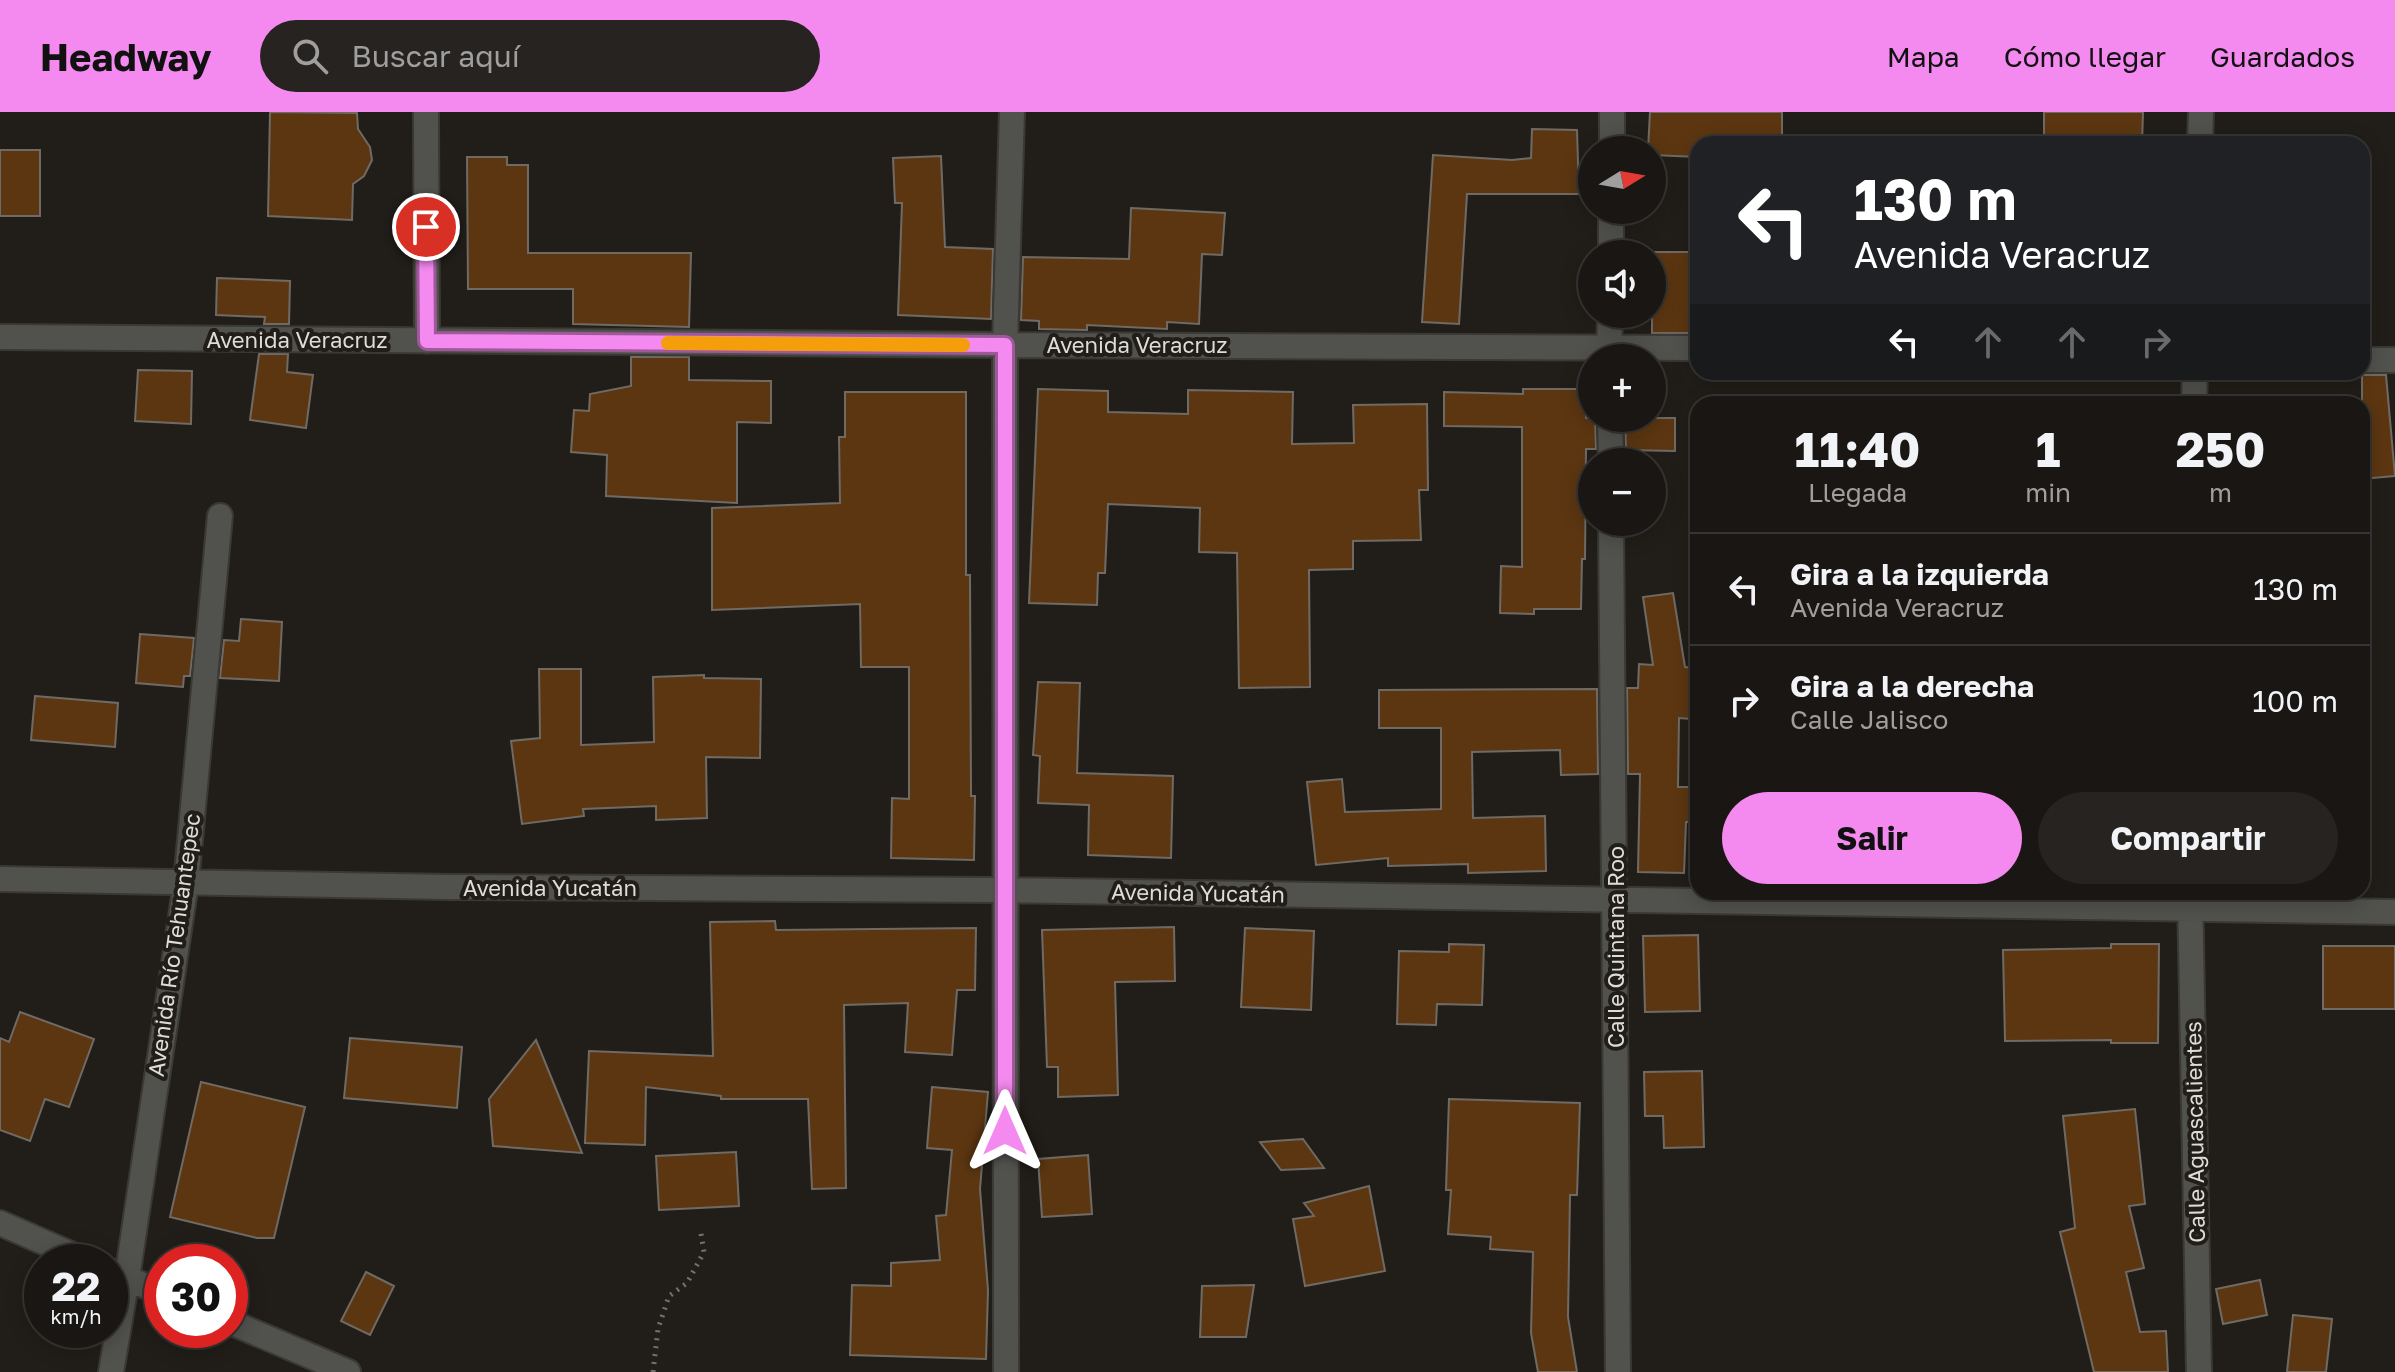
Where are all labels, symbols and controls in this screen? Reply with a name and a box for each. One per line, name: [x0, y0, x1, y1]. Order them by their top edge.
search box: [260, 20, 820, 92]
text: Headway: [40, 34, 212, 79]
icon: search: [288, 34, 332, 78]
text: Buscar aquí: [352, 38, 520, 74]
text: Mapa: [1887, 40, 1960, 73]
text: Cómo llegar: [2004, 40, 2166, 73]
text: Guardados: [2210, 40, 2355, 73]
north arrow: [1578, 136, 1666, 224]
map controls: [1578, 136, 1666, 536]
text: 130 m: [1854, 165, 2016, 232]
icon: left: [1722, 168, 1826, 272]
pin: [392, 193, 460, 261]
icon: arrive: [404, 205, 448, 249]
text: Avenida Veracruz: [1854, 233, 2150, 276]
button: sound: [1578, 240, 1666, 328]
icon: left: [1882, 320, 1926, 364]
icon: ahead: [1966, 320, 2010, 364]
icon: ahead: [2050, 320, 2094, 364]
icon: right: [2134, 320, 2178, 364]
street label: Avenida Veracruz: [206, 326, 388, 353]
street label: Avenida Veracruz: [1046, 331, 1228, 358]
button: +: [1578, 344, 1666, 432]
text: 11:40: [1795, 420, 1921, 478]
text: 1: [2036, 420, 2060, 478]
text: 250: [2176, 420, 2265, 478]
button: −: [1578, 448, 1666, 536]
text: Llegada: [1808, 477, 1907, 508]
text: min: [2025, 477, 2071, 508]
text: m: [2209, 477, 2232, 508]
text: Gira a la izquierda: [1790, 556, 2049, 592]
icon: left: [1722, 567, 1766, 611]
text: 130 m: [2253, 571, 2338, 607]
text: Avenida Veracruz: [1790, 592, 2004, 623]
text: Gira a la derecha: [1790, 668, 2034, 704]
icon: right: [1722, 679, 1766, 723]
text: 100 m: [2252, 683, 2338, 719]
text: Calle Jalisco: [1790, 704, 1948, 735]
button: Salir: [1722, 792, 2022, 884]
button: Compartir: [2038, 792, 2338, 884]
street label: Avenida Río Tehuantepec: [142, 812, 205, 1078]
street label: Calle Quintana Roo: [1602, 846, 1629, 1048]
street label: Avenida Yucatán: [463, 874, 637, 901]
street label: Avenida Yucatán: [1111, 877, 1285, 908]
street label: Calle Aguascalientes: [2179, 1021, 2210, 1243]
position arrow: [963, 1089, 1047, 1173]
speed limit sign: 30: [144, 1244, 248, 1348]
text: 22: [52, 1262, 100, 1310]
text: km/h: [51, 1304, 101, 1328]

